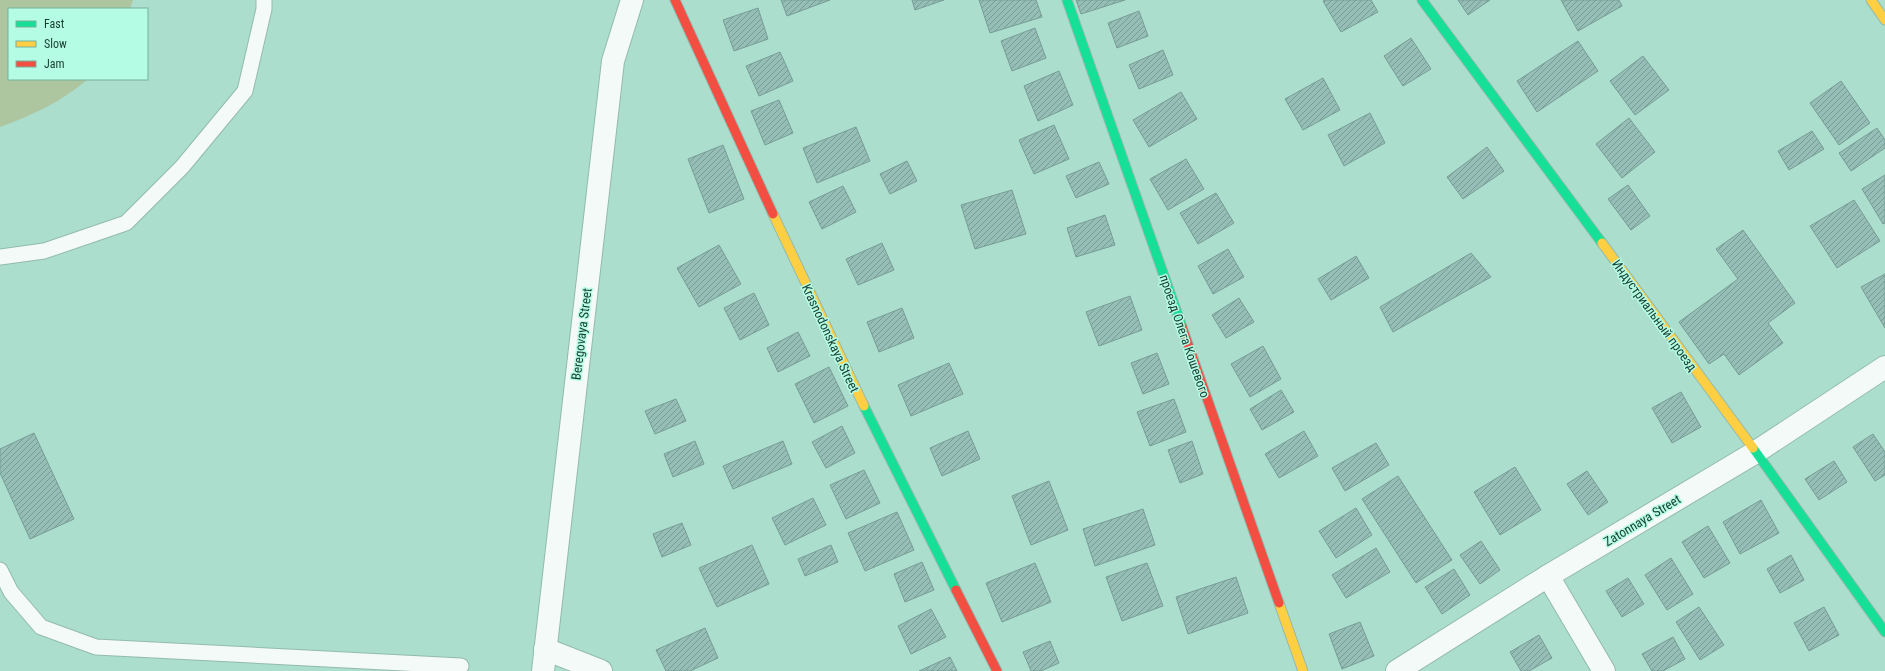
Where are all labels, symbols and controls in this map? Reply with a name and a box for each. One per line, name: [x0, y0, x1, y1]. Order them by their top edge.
legend: [8, 8, 148, 80]
text: Fast: [44, 17, 65, 31]
text: Slow: [44, 37, 67, 51]
text: Jam: [44, 57, 65, 71]
street label: Индустриальный проезд: [1609, 257, 1700, 374]
street label: проезд Олега Кошевого: [1156, 273, 1213, 400]
street label: Krasnodonskaya Street: [799, 282, 862, 395]
street label: Beregovaya Street: [568, 287, 595, 381]
street label: Zatonnaya Street: [1601, 492, 1684, 549]

